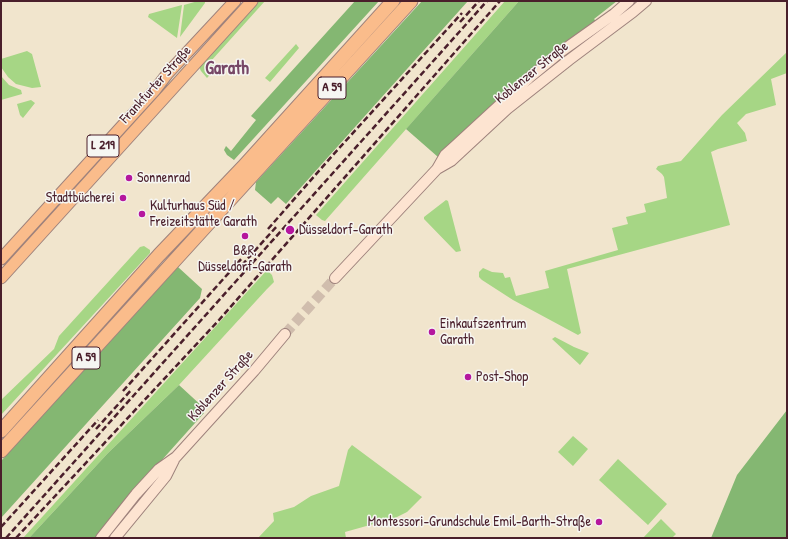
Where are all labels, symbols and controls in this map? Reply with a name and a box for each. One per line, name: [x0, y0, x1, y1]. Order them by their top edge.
street label: Koblenzer Straße: [492, 38, 572, 108]
street label: Frankfurter Straße: [117, 43, 195, 127]
district label: Garath: [205, 58, 249, 80]
road number: A 59: [318, 77, 346, 99]
road number: L 219: [87, 135, 119, 157]
place label: Sonnenrad: [137, 170, 190, 186]
marker: Sonnenrad: [124, 173, 134, 183]
place label: Stadtbücherei: [46, 190, 115, 206]
marker: Stadtbücherei: [118, 193, 128, 203]
place label: Kulturhaus Süd / Freizeitstätte Garath: [150, 198, 257, 230]
marker: Kulturhaus Süd / Freizeitstätte Garath: [137, 209, 147, 219]
place label: Düsseldorf-Garath: [299, 222, 392, 238]
marker: Düsseldorf-Garath: [284, 224, 296, 236]
marker: B&R, Düsseldorf-Garath: [240, 231, 250, 241]
place label: B&R, Düsseldorf-Garath: [198, 243, 292, 276]
place label: Einkaufszentrum Garath: [440, 316, 526, 348]
marker: Einkaufszentrum Garath: [427, 327, 437, 337]
road number: A 59: [72, 347, 100, 369]
street label: Koblenzer Straße: [185, 347, 257, 425]
place label: Post-Shop: [476, 369, 528, 385]
marker: Post-Shop: [463, 372, 473, 382]
place label: Montessori-Grundschule Emil-Barth-Straße: [368, 514, 591, 530]
marker: Montessori-Grundschule Emil-Barth-Straße: [594, 517, 604, 527]

